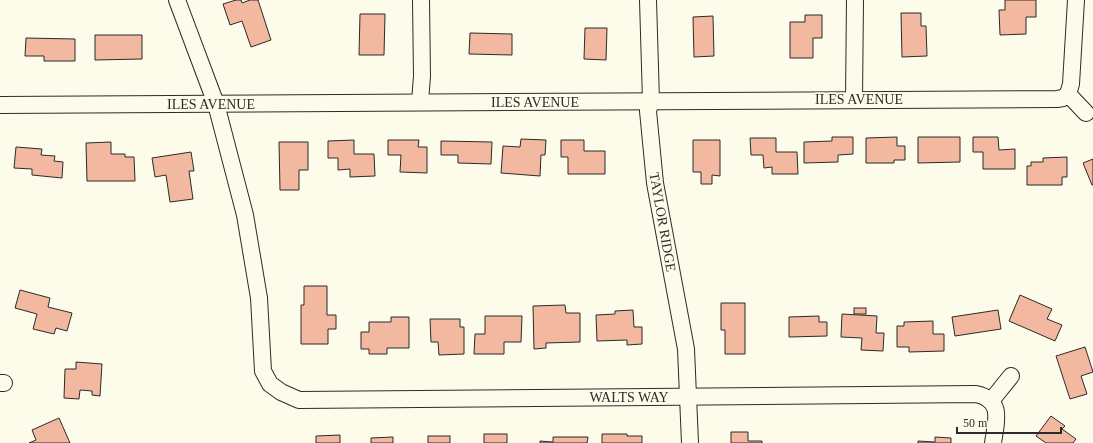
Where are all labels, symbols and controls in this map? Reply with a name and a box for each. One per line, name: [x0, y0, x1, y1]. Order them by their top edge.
street label: ILES AVENUE: [815, 92, 903, 107]
street label: ILES AVENUE: [491, 95, 579, 110]
street label: ILES AVENUE: [167, 97, 255, 112]
street label: TAYLOR RIDGE: [646, 171, 679, 273]
street label: WALTS WAY: [589, 390, 669, 405]
scale bar: [957, 409, 1061, 435]
text: 50 m: [963, 416, 988, 430]

